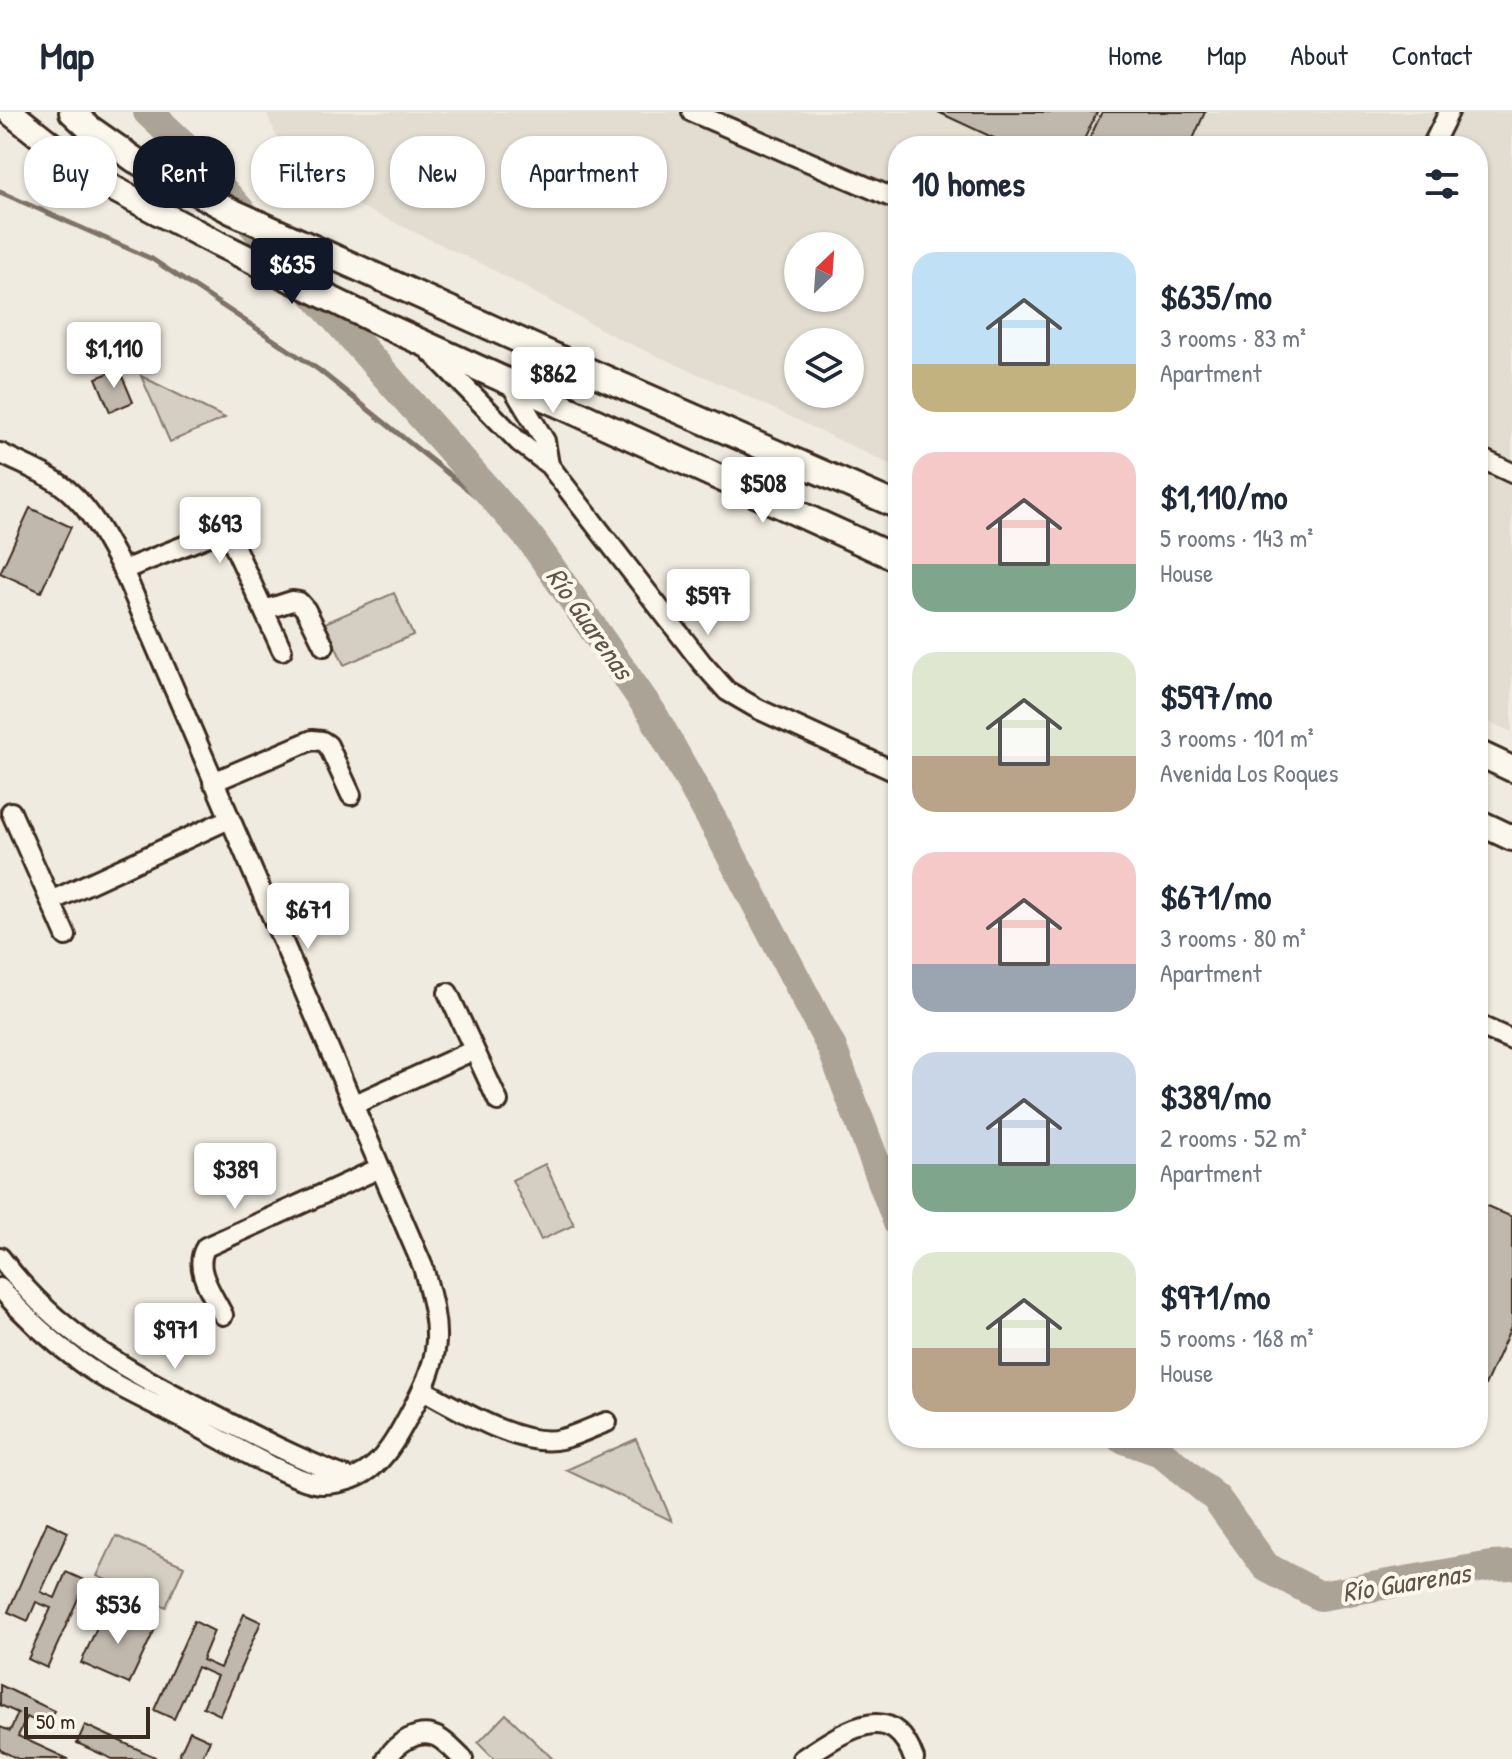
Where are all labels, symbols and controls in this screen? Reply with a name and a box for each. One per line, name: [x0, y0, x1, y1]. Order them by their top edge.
text: Map: [40, 29, 94, 81]
text: Home: [1108, 36, 1163, 74]
text: Map: [1207, 36, 1246, 74]
text: About: [1290, 36, 1348, 74]
text: Contact: [1392, 36, 1472, 74]
chip: Buy: [24, 136, 117, 208]
chip: Rent: [133, 136, 235, 208]
chip: Filters: [251, 136, 374, 208]
chip: New: [390, 136, 485, 208]
chip: Apartment: [501, 136, 667, 208]
text: 10 homes: [912, 161, 1025, 207]
icon: filters: [1420, 162, 1464, 206]
north arrow: [784, 232, 864, 312]
map controls: [784, 232, 864, 408]
pin: $635: [245, 238, 339, 306]
text: $635: [269, 246, 315, 281]
text: $635/mo: [1160, 274, 1272, 320]
icon: home: [976, 284, 1072, 380]
text: 3 rooms · 83 m²: [1160, 320, 1306, 355]
pin: $1,110: [49, 322, 179, 390]
button: layers: [784, 328, 864, 408]
text: $1,110: [85, 330, 143, 365]
pin: $862: [506, 347, 600, 415]
text: $862: [530, 355, 576, 390]
text: Apartment: [1160, 355, 1262, 390]
pin: $508: [716, 457, 810, 525]
text: $508: [739, 465, 787, 500]
text: $1,110/mo: [1160, 474, 1288, 520]
icon: home: [976, 484, 1072, 580]
pin: $693: [173, 497, 267, 565]
text: $693: [198, 505, 242, 540]
text: 5 rooms · 143 m²: [1160, 520, 1313, 555]
text: House: [1160, 555, 1213, 590]
water label: Río Guarenas: [538, 559, 644, 688]
pin: $597: [661, 569, 755, 637]
text: $597: [685, 577, 731, 612]
text: $597/mo: [1160, 674, 1272, 720]
icon: home: [976, 684, 1072, 780]
text: 3 rooms · 101 m²: [1160, 720, 1314, 755]
text: Avenida Los Roques: [1160, 755, 1339, 790]
text: $671/mo: [1160, 874, 1271, 920]
pin: $671: [261, 883, 355, 951]
icon: home: [976, 884, 1072, 980]
text: $671: [285, 891, 331, 926]
text: 3 rooms · 80 m²: [1160, 920, 1306, 955]
text: Apartment: [1160, 955, 1262, 990]
text: $389/mo: [1160, 1074, 1271, 1120]
icon: home: [976, 1084, 1072, 1180]
text: 2 rooms · 52 m²: [1160, 1120, 1307, 1155]
pin: $389: [188, 1143, 282, 1211]
text: $389: [212, 1151, 258, 1186]
text: Apartment: [1160, 1155, 1262, 1190]
text: $971/mo: [1160, 1274, 1270, 1320]
icon: home: [976, 1284, 1072, 1380]
pin: $971: [128, 1303, 222, 1371]
text: $971: [152, 1311, 198, 1346]
text: 5 rooms · 168 m²: [1160, 1320, 1314, 1355]
text: House: [1160, 1355, 1213, 1390]
water label: Río Guarenas: [1339, 1553, 1475, 1611]
pin: $536: [71, 1578, 165, 1646]
text: $536: [95, 1586, 141, 1621]
scale bar: [24, 1703, 150, 1739]
text: 50 m: [36, 1706, 75, 1736]

